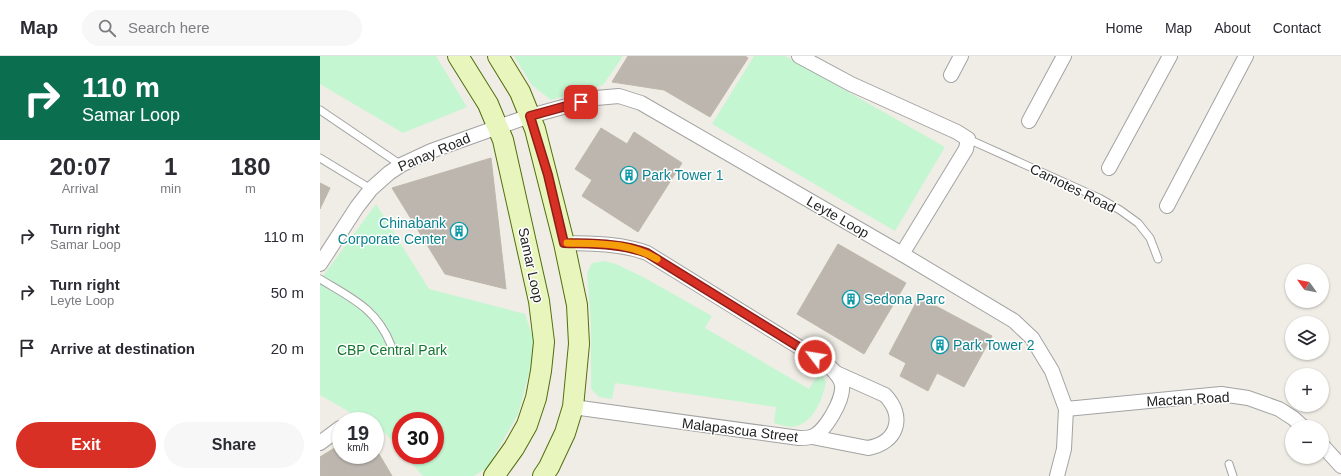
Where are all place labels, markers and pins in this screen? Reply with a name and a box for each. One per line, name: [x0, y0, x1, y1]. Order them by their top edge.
pin: [564, 85, 598, 119]
building icon: Park Tower 1: [619, 165, 639, 185]
place label: Park Tower 1: [642, 167, 724, 183]
place label: Chinabank Corporate Center: [338, 215, 447, 247]
building icon: Chinabank Corporate Center: [449, 221, 469, 241]
building icon: Sedona Parc: [841, 289, 861, 309]
place label: Sedona Parc: [864, 291, 945, 307]
building icon: Park Tower 2: [930, 335, 950, 355]
place label: Park Tower 2: [953, 337, 1035, 353]

